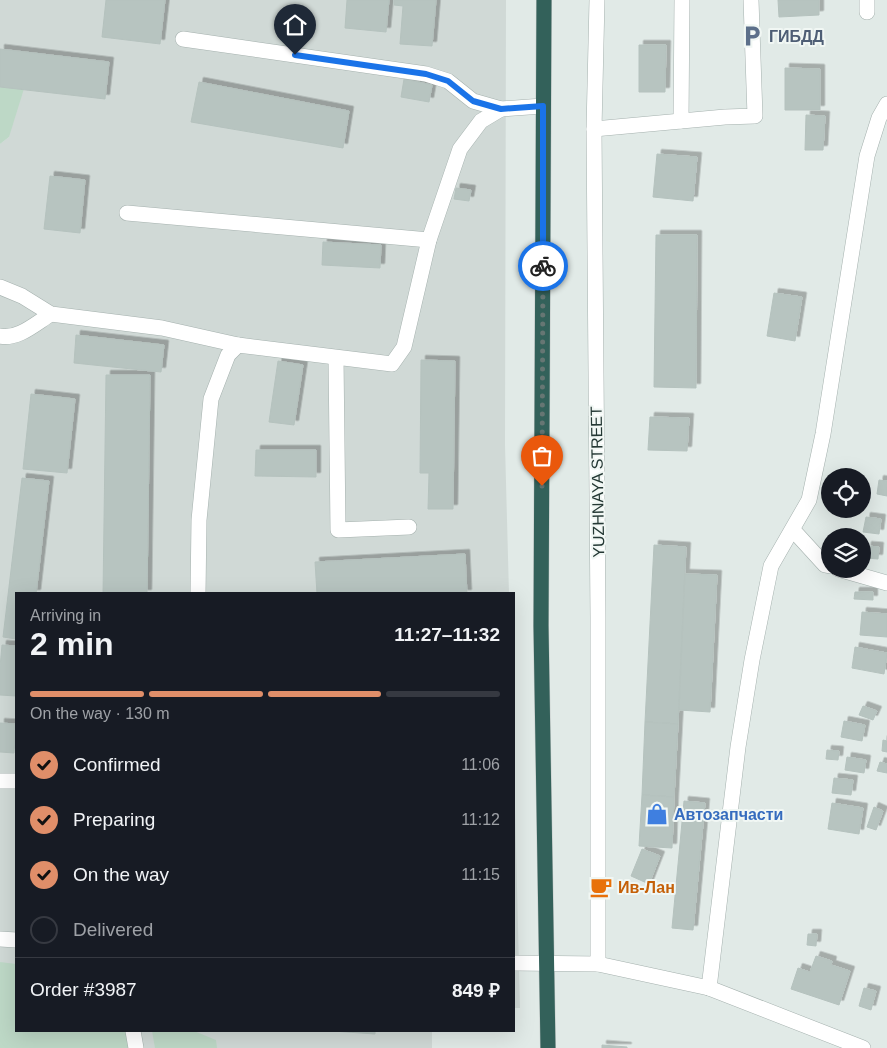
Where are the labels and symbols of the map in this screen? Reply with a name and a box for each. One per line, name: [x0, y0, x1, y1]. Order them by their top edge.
pin: [274, 4, 316, 55]
parking icon: ГИБДД: [739, 23, 765, 49]
place label: ГИБДД: [769, 28, 824, 45]
courier: [518, 241, 568, 291]
street label: YUZHNAYA STREET: [588, 406, 607, 558]
pin: [521, 435, 563, 486]
shop icon: Автозапчасти: [644, 801, 670, 827]
place label: Автозапчасти: [674, 806, 783, 823]
cafe icon: Ив-Лан: [588, 874, 614, 900]
place label: Ив-Лан: [618, 879, 675, 896]

